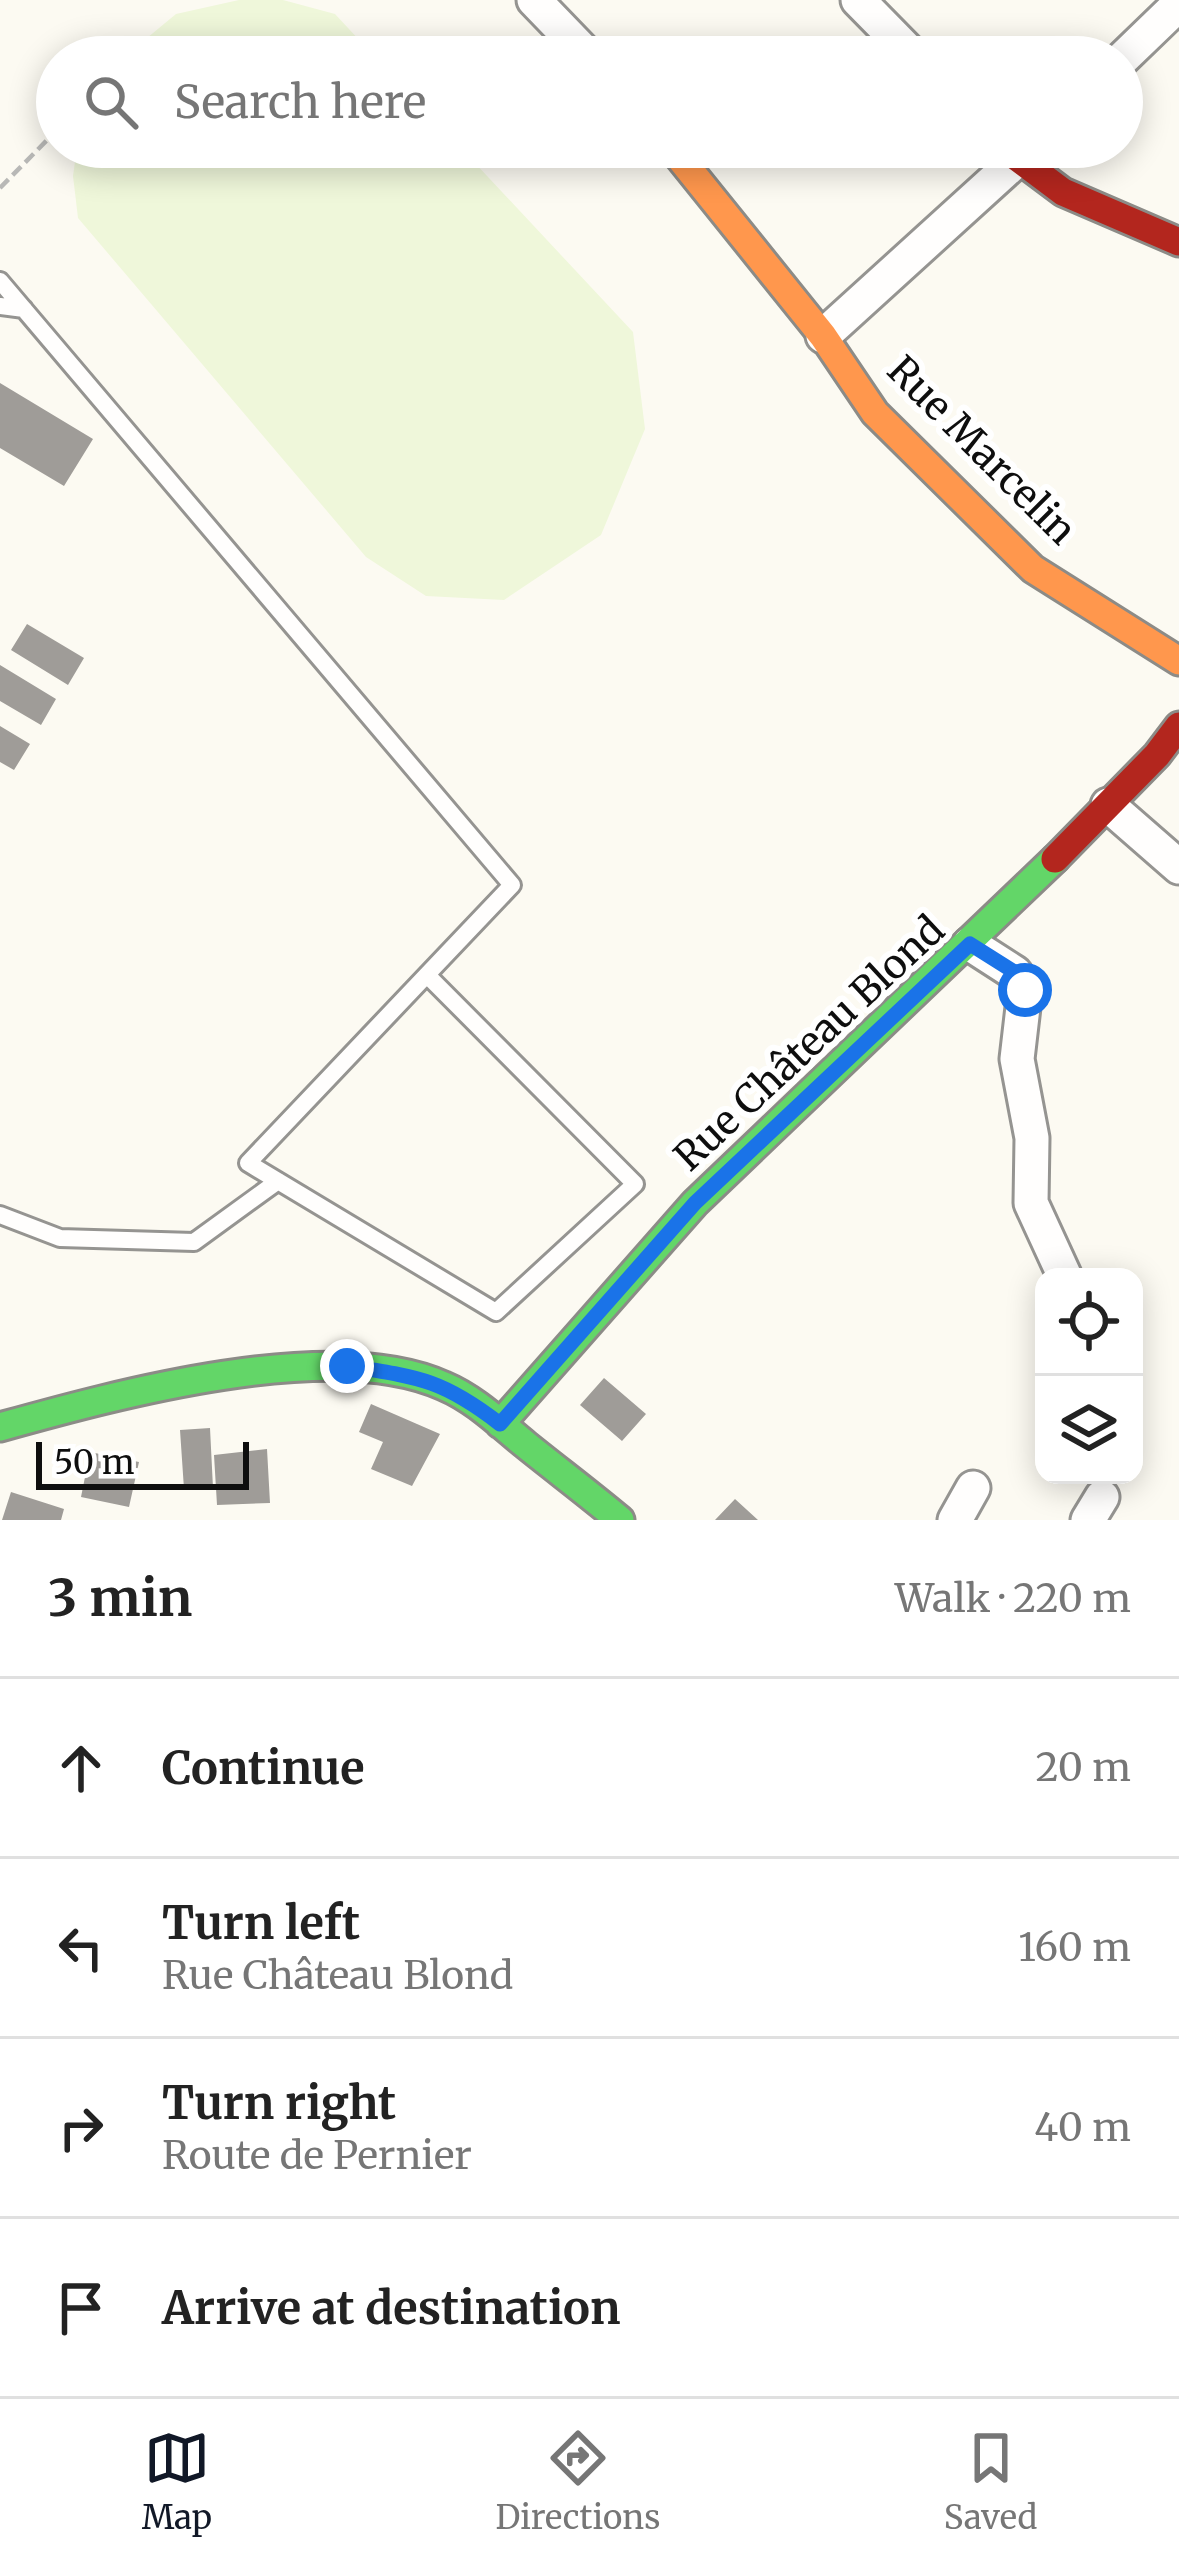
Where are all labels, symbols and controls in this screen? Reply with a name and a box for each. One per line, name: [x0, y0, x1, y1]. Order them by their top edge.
search box: [36, 36, 1143, 168]
icon: search: [78, 69, 144, 135]
text: Search here: [174, 74, 426, 130]
street label: Rue Marcelin: [877, 346, 1086, 555]
street label: Rue Château Blond: [664, 906, 955, 1181]
route start: [998, 963, 1052, 1017]
map controls: [1035, 1268, 1143, 1484]
button: locate: [1035, 1268, 1143, 1376]
route end: [320, 1339, 374, 1393]
button: layers: [1035, 1376, 1143, 1484]
scale bar: [36, 1436, 249, 1489]
text: 50 m: [54, 1442, 135, 1483]
text: 3 min: [48, 1566, 192, 1630]
text: Walk · 220 m: [895, 1574, 1131, 1623]
icon: ahead: [48, 1735, 114, 1801]
text: Continue: [162, 1740, 364, 1796]
text: 20 m: [1036, 1743, 1131, 1792]
text: Turn left: [162, 1895, 360, 1951]
icon: left: [48, 1915, 114, 1981]
text: 160 m: [1018, 1923, 1131, 1972]
text: Rue Château Blond: [162, 1951, 513, 2000]
text: Turn right: [162, 2075, 396, 2131]
icon: right: [48, 2095, 114, 2161]
text: 40 m: [1034, 2103, 1131, 2152]
text: Route de Pernier: [162, 2131, 472, 2180]
icon: arrive: [48, 2275, 114, 2341]
text: Arrive at destination: [162, 2280, 620, 2336]
tab: Map: [142, 2425, 212, 2538]
tab: Directions: [495, 2425, 660, 2538]
tab: Saved: [944, 2425, 1037, 2538]

